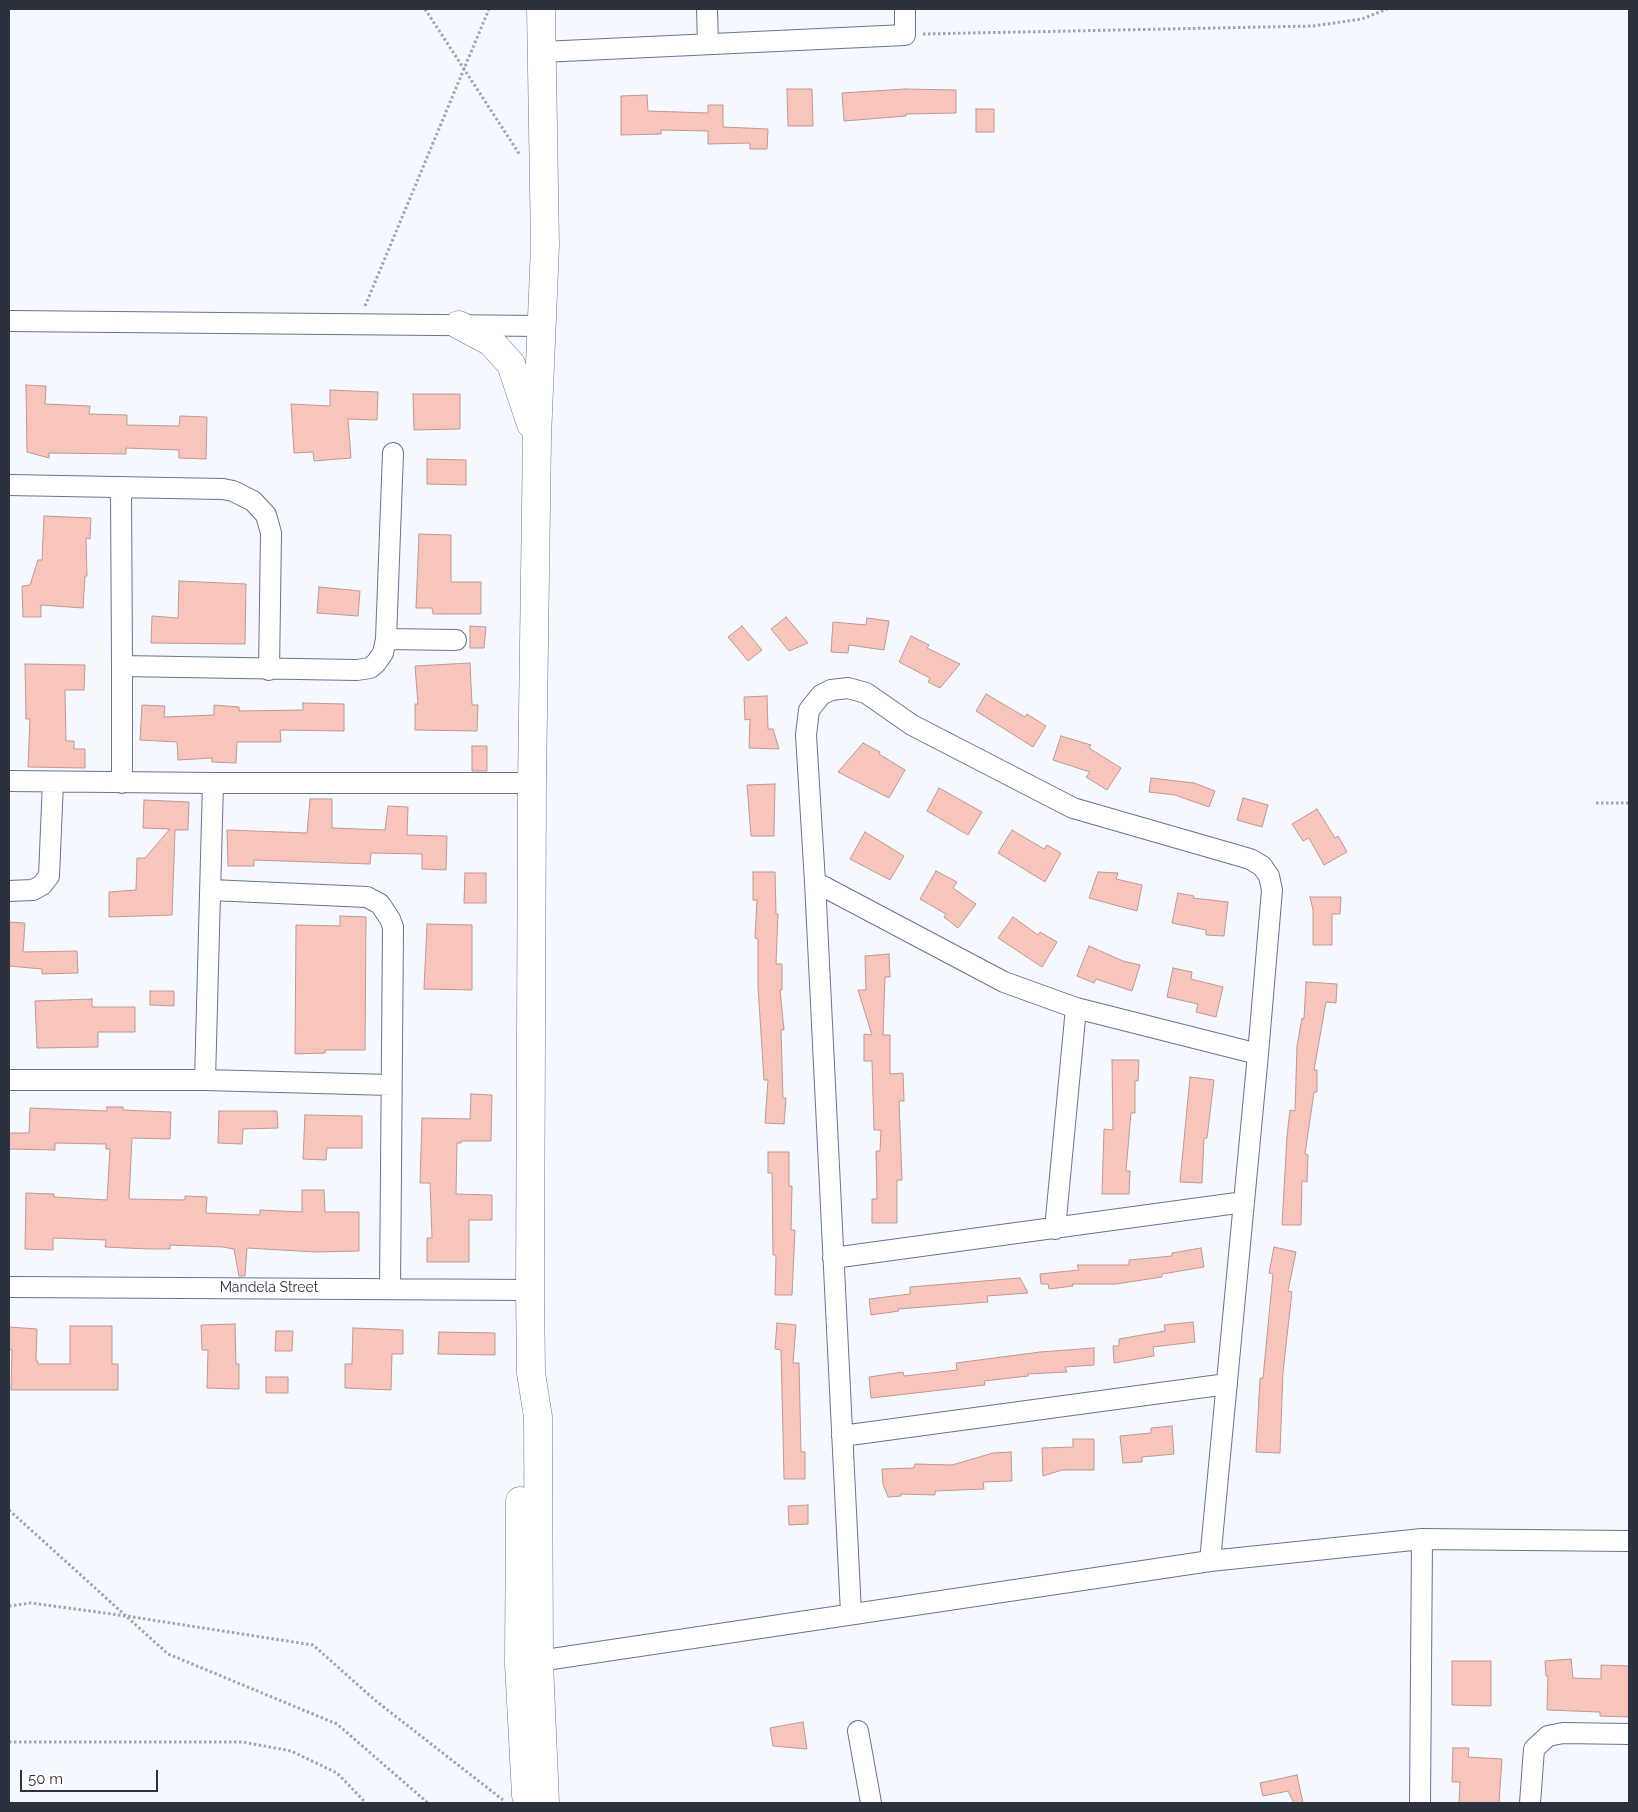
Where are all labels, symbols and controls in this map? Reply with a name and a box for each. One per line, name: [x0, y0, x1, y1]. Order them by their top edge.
street label: Mandela Street: [220, 1280, 318, 1296]
scale bar: [22, 1760, 160, 1792]
text: 50 m: [28, 1770, 63, 1788]

